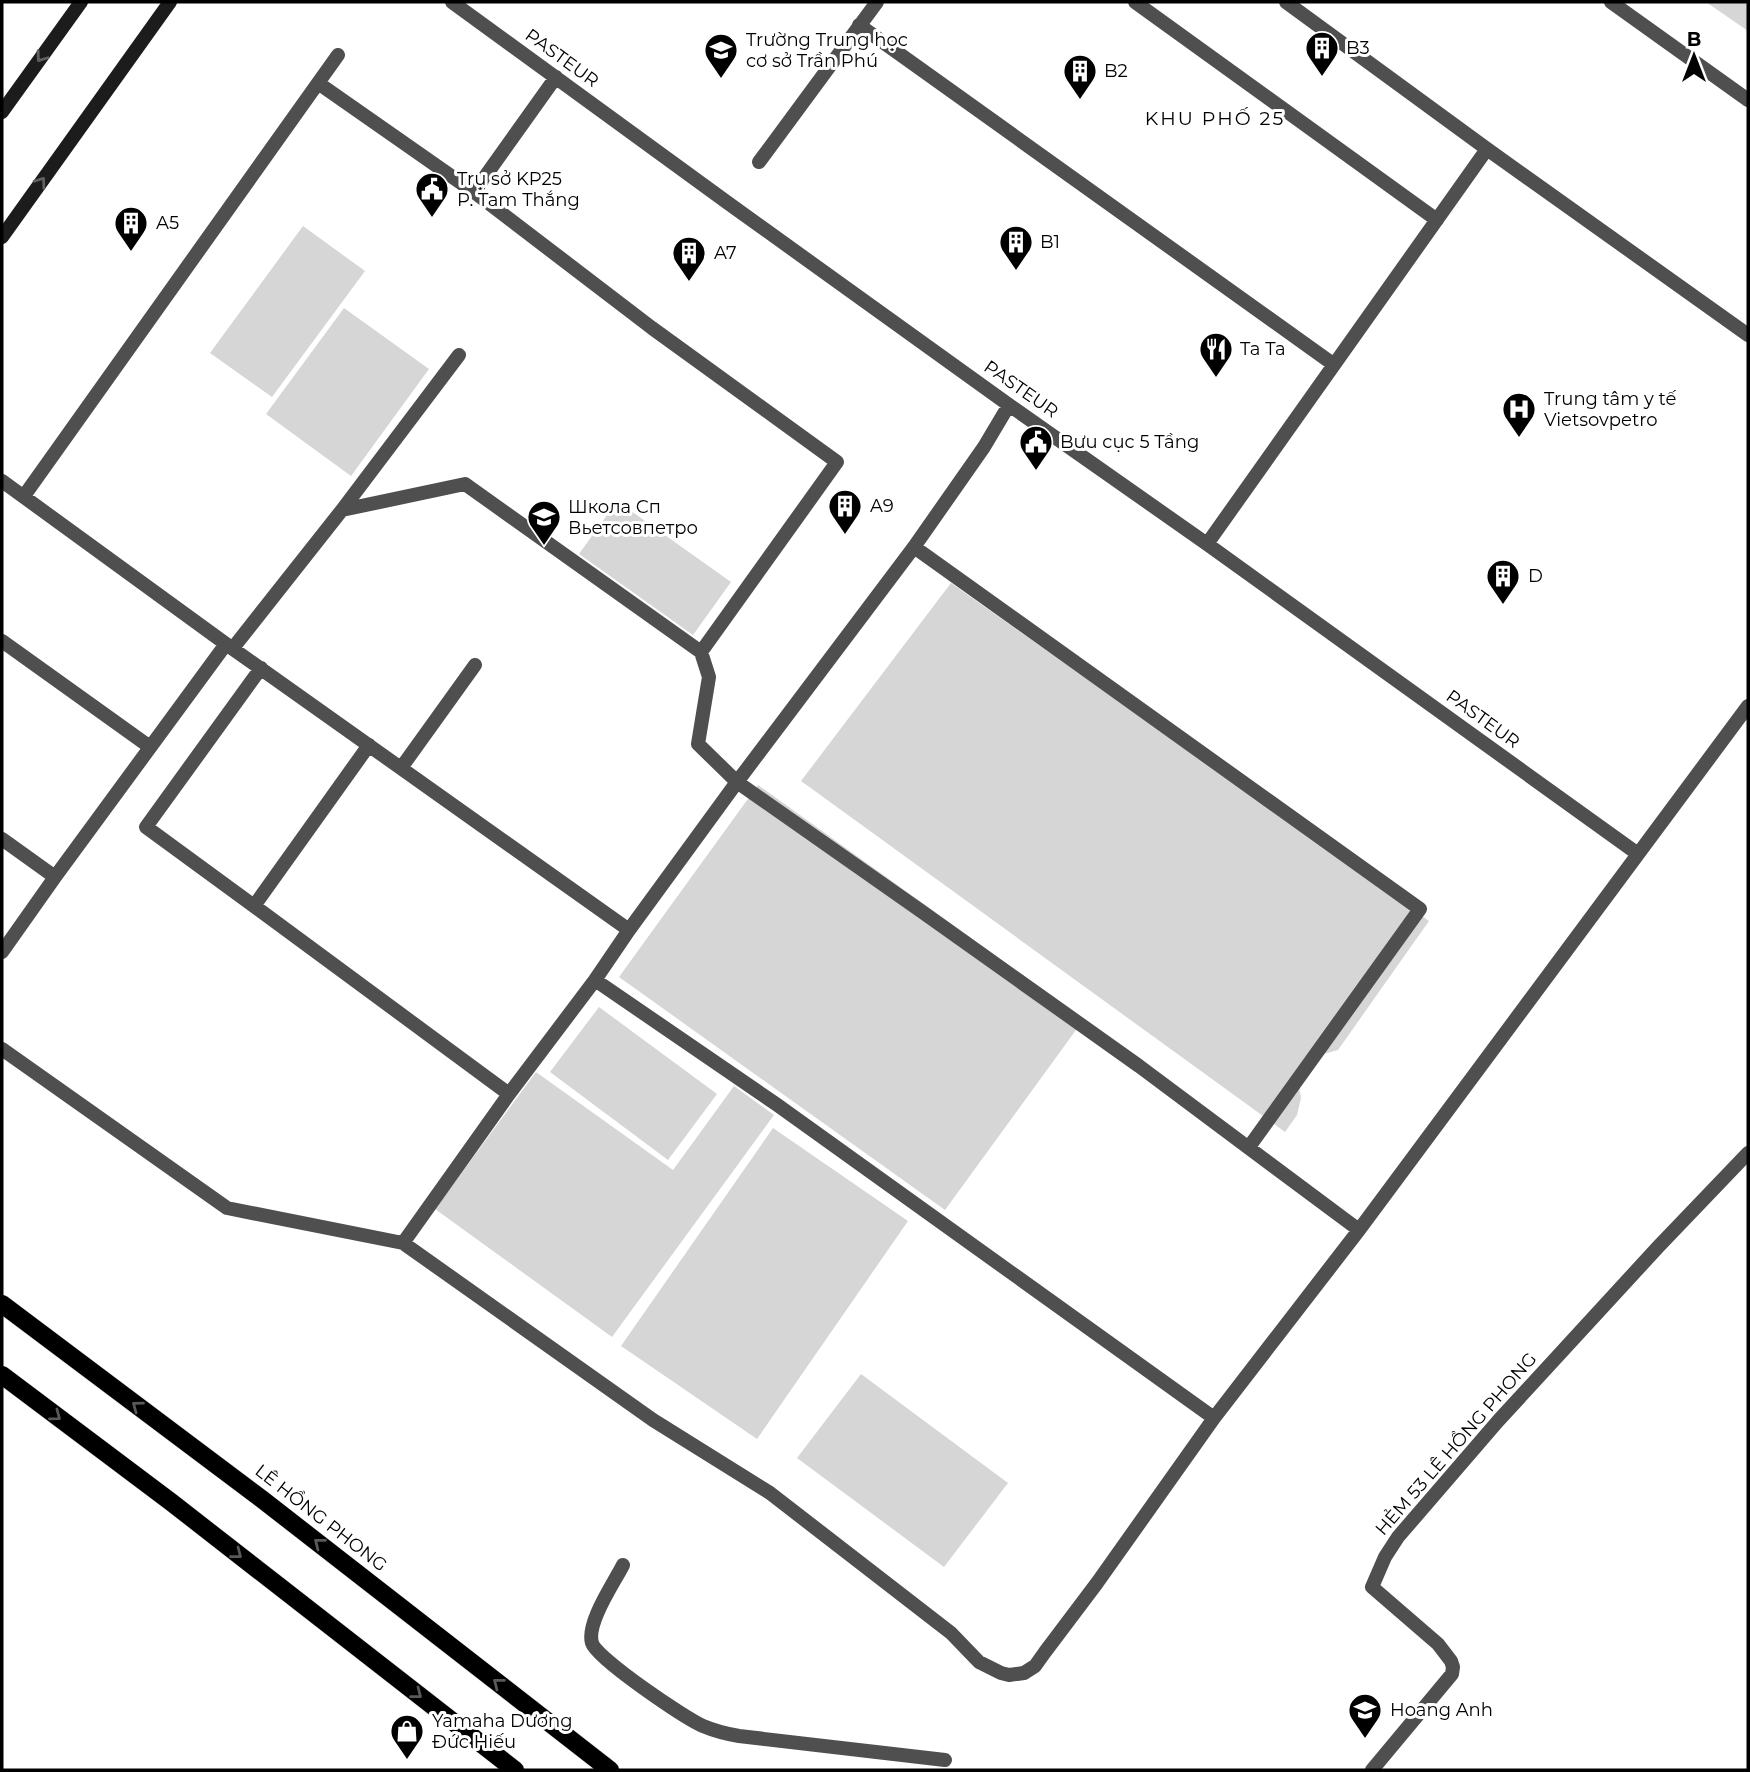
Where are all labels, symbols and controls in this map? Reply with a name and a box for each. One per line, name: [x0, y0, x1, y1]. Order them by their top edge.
north arrow: [1659, 21, 1729, 91]
street label: PASTEUR: [521, 24, 603, 92]
text: B: [1687, 28, 1701, 51]
place label: Trường Trung học cơ sở Trần Phú: [746, 29, 908, 72]
building icon: B3: [1303, 29, 1341, 78]
school or university icon: Trường Trung học cơ sở Trần Phú: [702, 31, 740, 80]
place label: B3: [1346, 37, 1370, 59]
one-way arrow: [37, 49, 49, 62]
building icon: B2: [1061, 52, 1099, 101]
place label: B2: [1104, 60, 1128, 82]
district label: KHU PHỐ 25: [1145, 107, 1285, 130]
place label: Trụ sở KP25 P. Tam Thắng: [457, 168, 580, 211]
public building icon: Trụ sở KP25 P. Tam Thắng: [413, 170, 451, 219]
one-way arrow: [33, 177, 46, 190]
building icon: A5: [112, 204, 150, 253]
place label: A5: [156, 212, 179, 234]
building icon: B1: [997, 223, 1035, 272]
place label: B1: [1040, 231, 1060, 253]
building icon: A7: [670, 234, 708, 283]
place label: A7: [714, 242, 737, 264]
restaurant icon: Ta Ta: [1197, 330, 1235, 379]
place label: Ta Ta: [1240, 338, 1286, 360]
street label: PASTEUR: [980, 355, 1062, 423]
place label: Trung tâm y tế Vietsovpetro: [1544, 388, 1676, 431]
hospital icon: Trung tâm y tế Vietsovpetro: [1500, 390, 1538, 439]
public building icon: Bưu cục 5 Tầng: [1017, 423, 1055, 472]
place label: Bưu cục 5 Tầng: [1060, 431, 1199, 453]
building icon: A9: [826, 487, 864, 536]
place label: A9: [870, 495, 894, 517]
place label: Школа Сп Вьетсовпетро: [568, 496, 698, 539]
school or university icon: Школа Сп Вьетсовпетро: [525, 498, 563, 547]
building icon: D: [1484, 557, 1522, 606]
place label: D: [1528, 565, 1543, 587]
street label: PASTEUR: [1442, 685, 1524, 753]
street label: HẺM 53 LÊ HỒNG PHONG: [1370, 1347, 1541, 1540]
one-way arrow: [133, 1401, 145, 1414]
one-way arrow: [49, 1408, 61, 1420]
street label: LÊ HỒNG PHONG: [251, 1459, 392, 1576]
one-way arrow: [314, 1538, 326, 1551]
one-way arrow: [230, 1545, 242, 1558]
one-way arrow: [493, 1679, 506, 1691]
one-way arrow: [409, 1685, 421, 1698]
school or university icon: Hoang Anh: [1346, 1691, 1384, 1740]
place label: Hoang Anh: [1390, 1699, 1493, 1721]
place label: Yamaha Dương Đức Hiếu: [432, 1710, 573, 1753]
shop icon: Yamaha Dương Đức Hiếu: [388, 1712, 426, 1761]

